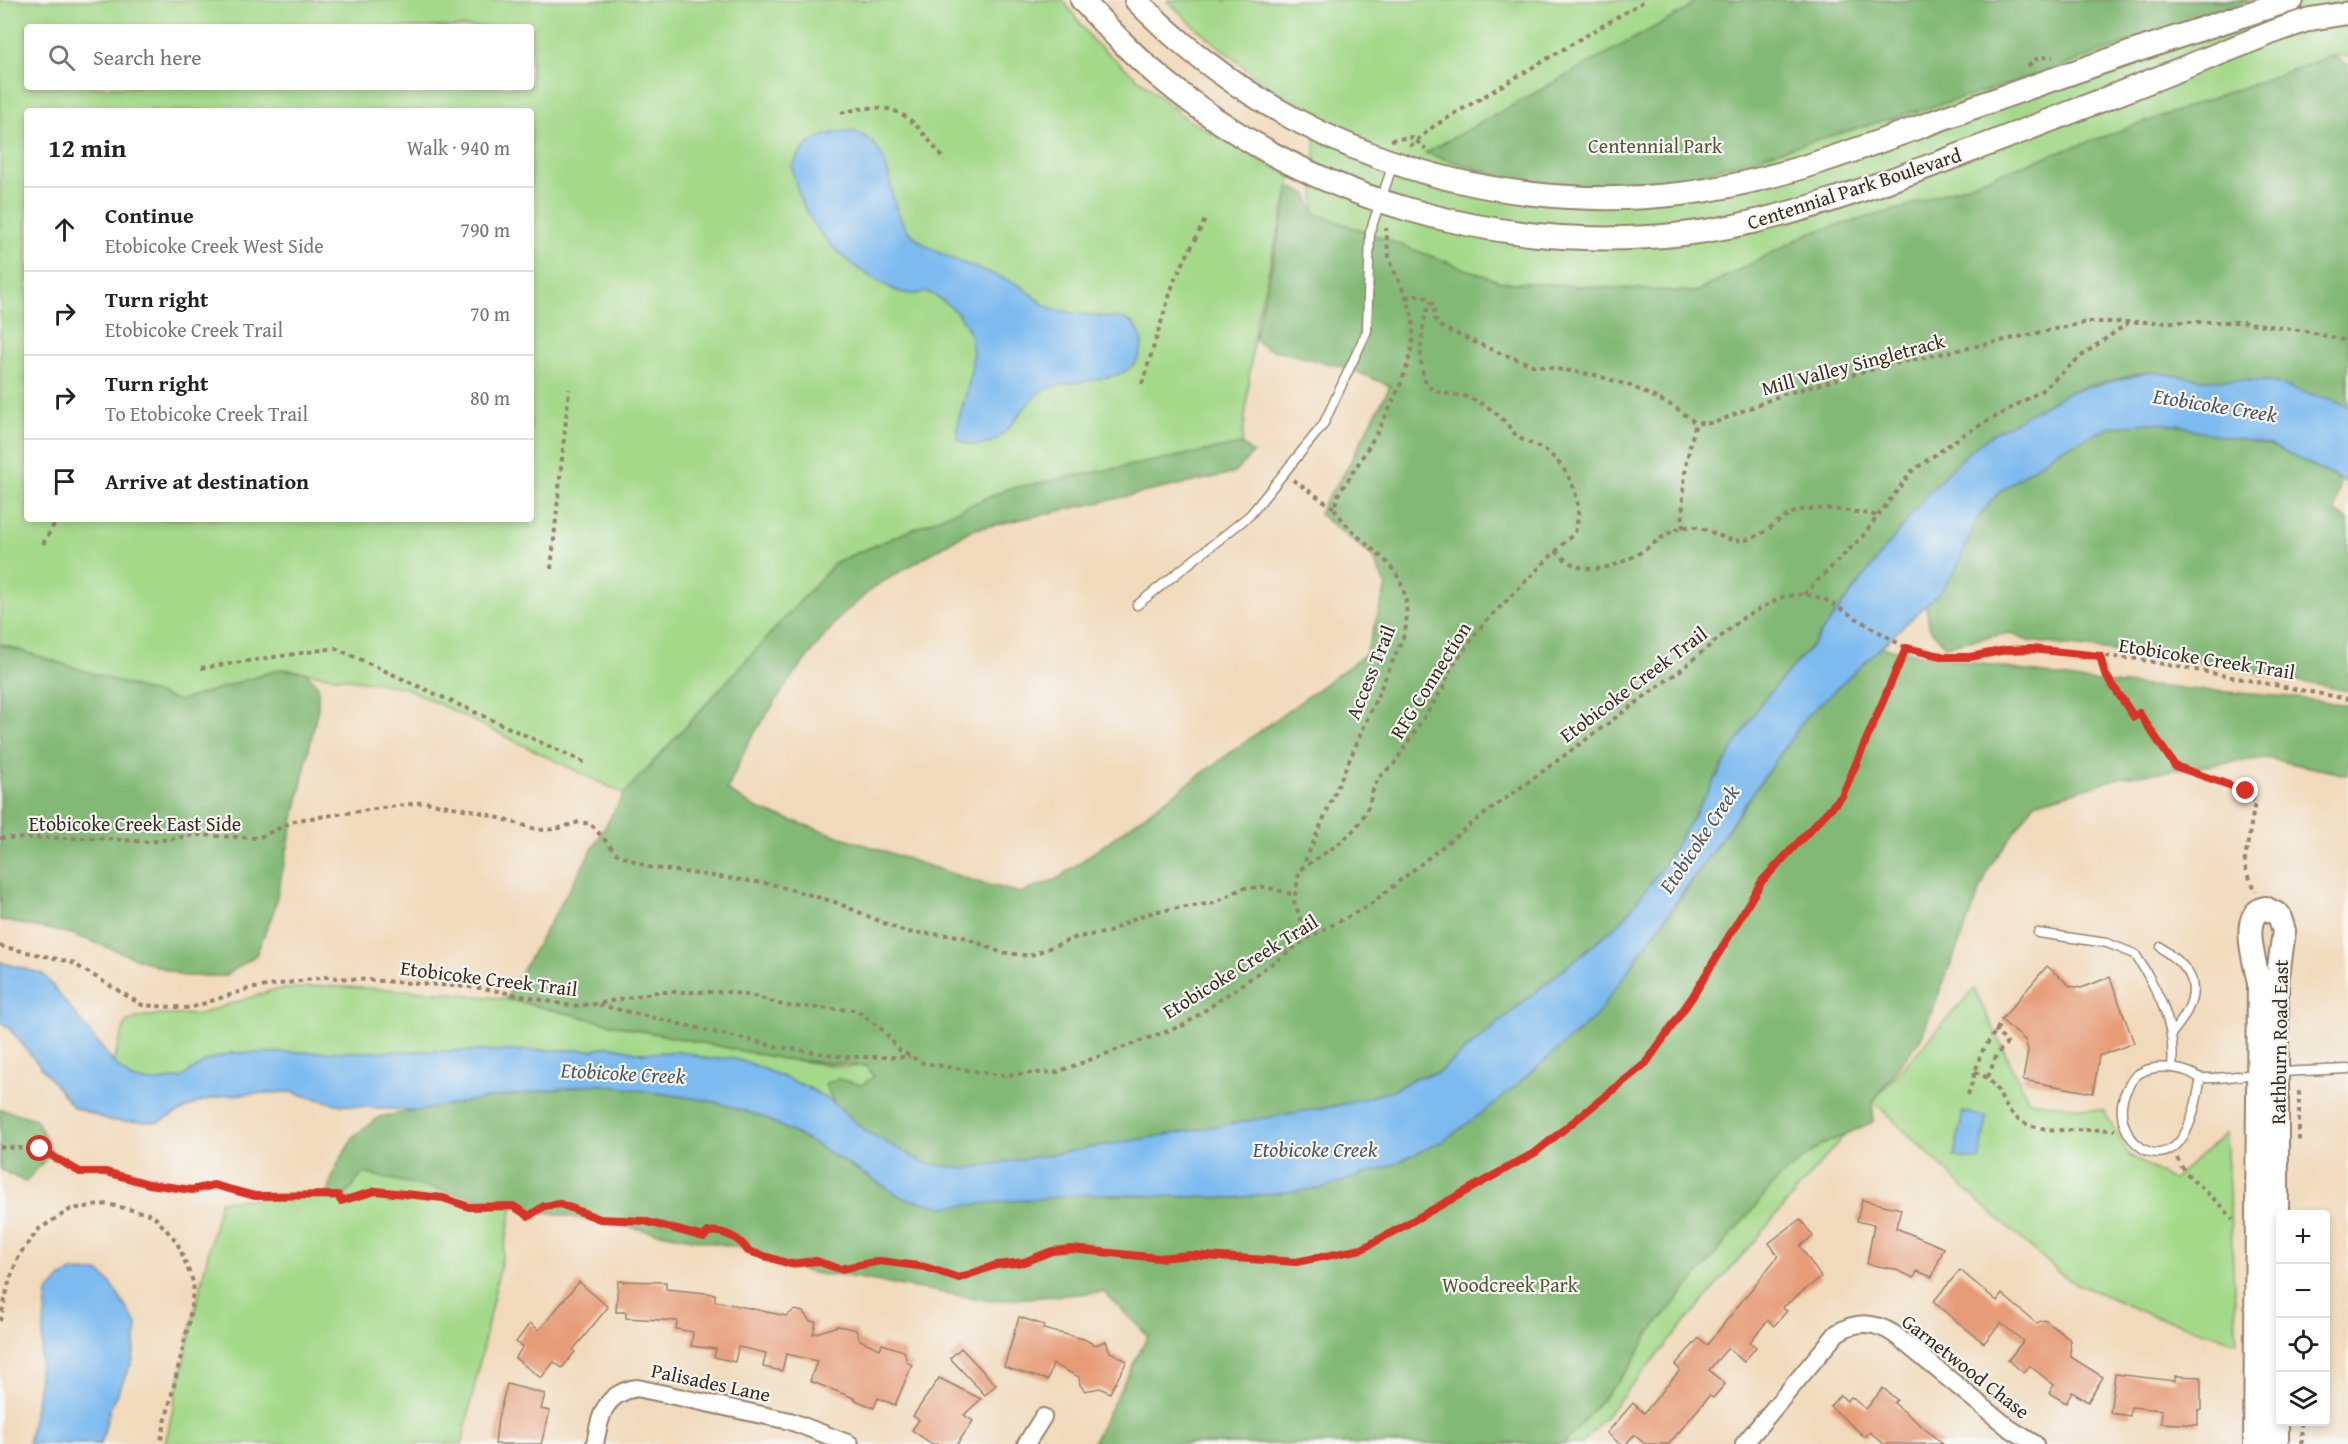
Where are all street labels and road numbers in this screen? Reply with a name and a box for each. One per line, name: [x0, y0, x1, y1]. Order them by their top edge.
street label: Centennial Park Boulevard: [1743, 140, 1965, 236]
street label: Mill Valley Singletrack: [1758, 325, 1949, 402]
street label: RFG Connection: [1382, 616, 1478, 744]
street label: Etobicoke Creek Trail: [1553, 619, 1713, 749]
street label: Access Trail: [1338, 620, 1402, 724]
street label: Etobicoke Creek Trail: [2117, 630, 2298, 686]
street label: Etobicoke Creek East Side: [29, 809, 241, 838]
street label: Etobicoke Creek Trail: [1157, 906, 1324, 1025]
street label: Etobicoke Creek Trail: [399, 953, 580, 1003]
street label: Rathburn Road East: [2263, 959, 2295, 1125]
street label: Garnetwood Chase: [1896, 1307, 2036, 1425]
street label: Palisades Lane: [649, 1355, 773, 1409]

